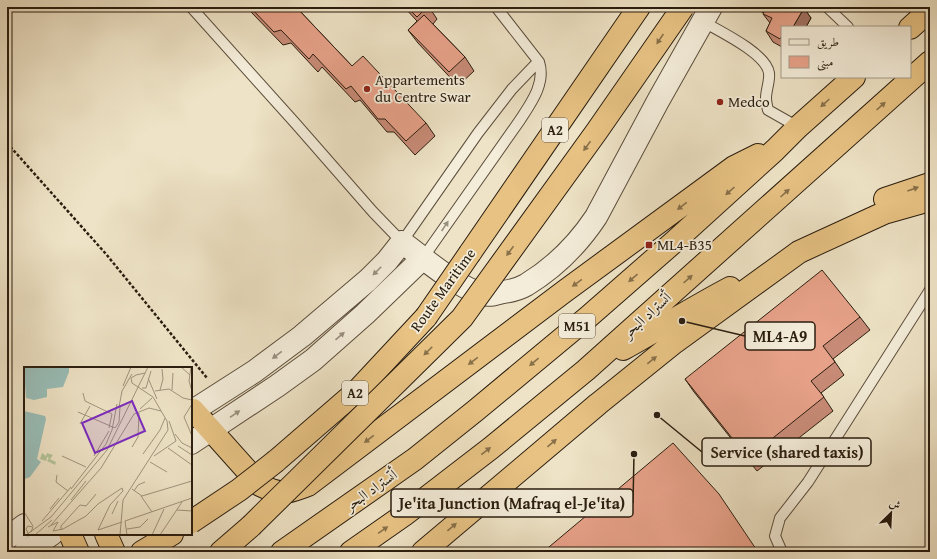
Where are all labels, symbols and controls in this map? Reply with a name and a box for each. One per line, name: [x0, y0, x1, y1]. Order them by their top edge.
legend: [781, 26, 911, 78]
one-way arrow: [657, 33, 664, 45]
text: طريق: [817, 33, 839, 50]
text: مبنى: [817, 53, 833, 71]
place label: Appartements du Centre Swar: [375, 69, 471, 107]
marker: Appartements du Centre Swar: [362, 84, 372, 94]
place label: Medco: [728, 91, 770, 112]
marker: Medco: [715, 97, 725, 107]
one-way arrow: [820, 98, 830, 108]
one-way arrow: [876, 101, 887, 110]
road number: A2: [542, 118, 568, 142]
one-way arrow: [583, 141, 591, 151]
one-way arrow: [725, 186, 735, 196]
one-way arrow: [907, 186, 919, 192]
one-way arrow: [780, 188, 790, 197]
one-way arrow: [677, 202, 687, 210]
one-way arrow: [441, 220, 449, 231]
place label: ML4-B35: [657, 234, 712, 255]
marker: ML4-B35: [644, 240, 654, 250]
street label: Route Maritime: [405, 244, 480, 336]
one-way arrow: [506, 246, 514, 257]
one-way arrow: [372, 266, 382, 276]
one-way arrow: [628, 273, 638, 282]
one-way arrow: [683, 275, 693, 284]
one-way arrow: [572, 279, 582, 287]
street label: أتستراد البحر: [616, 287, 676, 344]
road number: M51: [559, 314, 595, 338]
callout: ML4-A9: [745, 322, 815, 350]
text: ML4-A9: [753, 324, 807, 348]
one-way arrow: [335, 332, 345, 341]
one-way arrow: [423, 346, 433, 356]
one-way arrow: [272, 350, 283, 359]
one-way arrow: [647, 356, 657, 365]
one-way arrow: [468, 357, 479, 365]
one-way arrow: [528, 357, 539, 366]
inset map: [24, 367, 192, 535]
road number: A2: [342, 381, 368, 405]
one-way arrow: [230, 410, 241, 417]
one-way arrow: [364, 435, 375, 443]
callout: Service (shared taxis): [702, 438, 871, 466]
one-way arrow: [546, 439, 557, 448]
text: Service (shared taxis): [710, 440, 864, 464]
one-way arrow: [481, 447, 492, 455]
street label: أتستراد البحر: [339, 464, 402, 516]
callout: Je'ita Junction (Mafraq el-Je'ita): [391, 489, 633, 517]
text: Je'ita Junction (Mafraq el-Je'ita): [396, 491, 625, 515]
north arrow: [871, 493, 911, 533]
text: ش: [887, 494, 903, 513]
one-way arrow: [447, 522, 458, 531]
one-way arrow: [377, 526, 388, 534]

